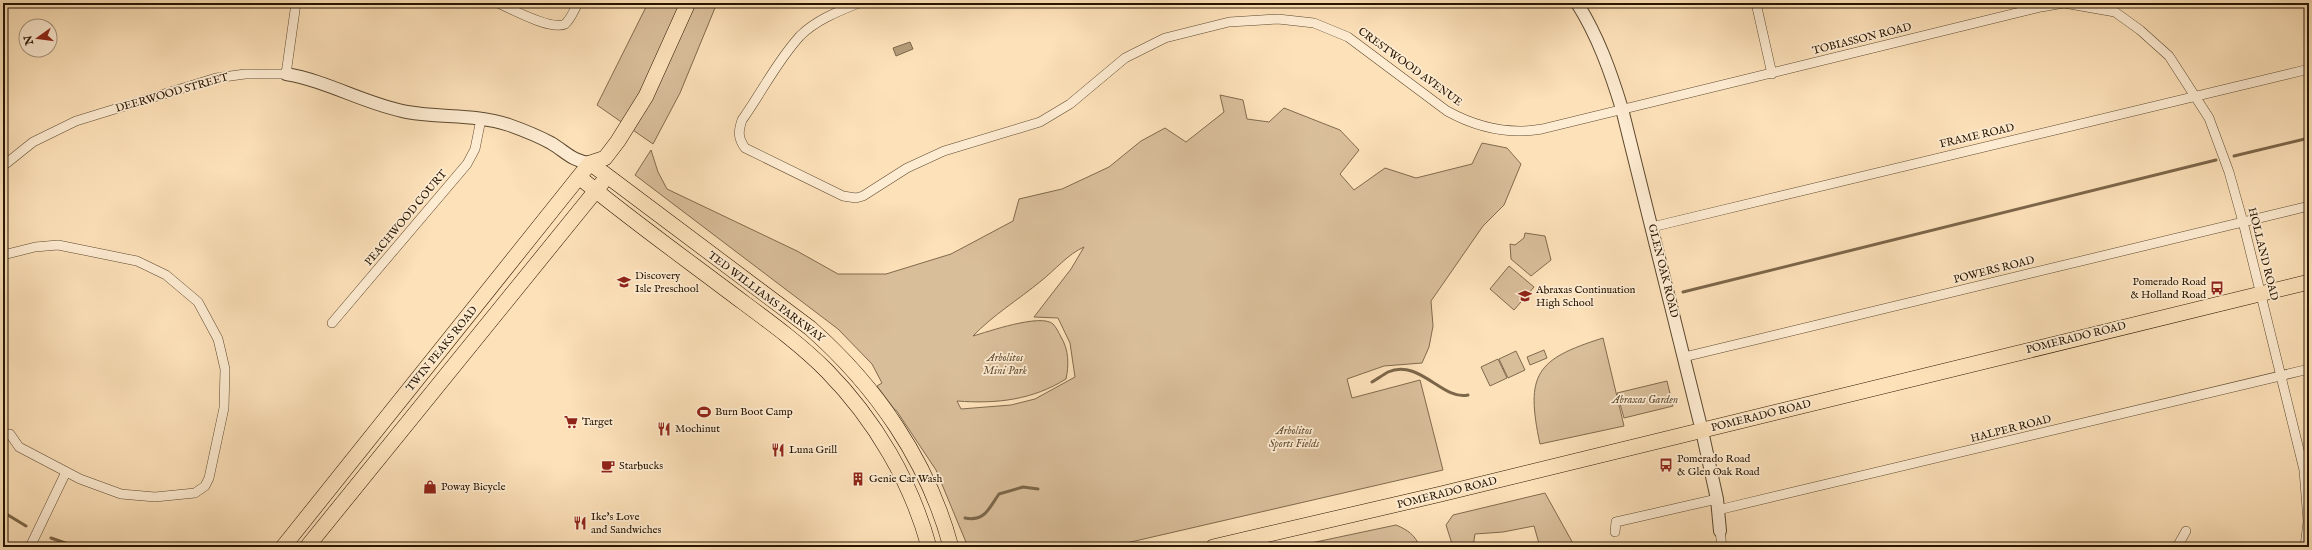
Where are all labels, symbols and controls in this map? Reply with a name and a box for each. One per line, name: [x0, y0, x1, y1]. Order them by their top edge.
north arrow: [18, 18, 58, 58]
street label: TOBIASSON ROAD: [1811, 20, 1913, 58]
street label: CRESTWOOD AVENUE: [1355, 24, 1465, 110]
text: N: [21, 33, 37, 47]
street label: DEERWOOD STREET: [114, 70, 230, 116]
street label: FRAME ROAD: [1938, 121, 2016, 151]
street label: PEACHWOOD COURT: [362, 167, 450, 269]
street label: HOLLAND ROAD: [2245, 206, 2281, 302]
street label: GLEN OAK ROAD: [1645, 223, 1681, 319]
street label: TED WILLIAMS PARKWAY: [705, 248, 828, 346]
street label: POWERS ROAD: [1952, 253, 2036, 287]
place label: Discovery Isle Preschool: [635, 269, 699, 296]
school or university icon: Discovery Isle Preschool: [616, 274, 632, 290]
place label: Pomerado Road & Holland Road: [2130, 275, 2206, 302]
bus stop icon: Pomerado Road & Holland Road: [2209, 280, 2225, 296]
place label: Abraxas Continuation High School: [1535, 283, 1636, 310]
school or university icon: Abraxas Continuation High School: [1517, 288, 1533, 304]
street label: TWIN PEAKS ROAD: [403, 303, 481, 395]
street label: POMERADO ROAD: [2024, 319, 2128, 357]
park label: Arbolitos Mini Park: [983, 351, 1027, 378]
park label: Abraxas Garden: [1611, 393, 1678, 407]
street label: POMERADO ROAD: [1709, 397, 1813, 435]
sports icon: Burn Boot Camp: [696, 404, 712, 420]
place label: Burn Boot Camp: [715, 405, 793, 419]
street label: HALPER ROAD: [1969, 412, 2053, 446]
supermarket icon: Target: [563, 414, 579, 430]
place label: Target: [582, 415, 613, 429]
restaurant icon: Mochinut: [656, 421, 672, 437]
place label: Mochinut: [675, 422, 720, 436]
park label: Arbolitos Sports Fields: [1269, 424, 1320, 451]
restaurant icon: Luna Grill: [770, 442, 786, 458]
place label: Luna Grill: [789, 443, 837, 457]
place label: Pomerado Road & Glen Oak Road: [1677, 452, 1760, 479]
bus stop icon: Pomerado Road & Glen Oak Road: [1658, 457, 1674, 473]
cafe icon: Starbucks: [600, 458, 616, 474]
place label: Starbucks: [619, 459, 663, 473]
building icon: Genie Car Wash: [850, 471, 866, 487]
place label: Genie Car Wash: [869, 472, 942, 486]
street label: POMERADO ROAD: [1395, 474, 1499, 512]
shop icon: Poway Bicycle: [422, 479, 438, 495]
place label: Poway Bicycle: [441, 480, 506, 494]
place label: Ike's Love and Sandwiches: [591, 510, 662, 537]
restaurant icon: Ike's Love and Sandwiches: [572, 515, 588, 531]

